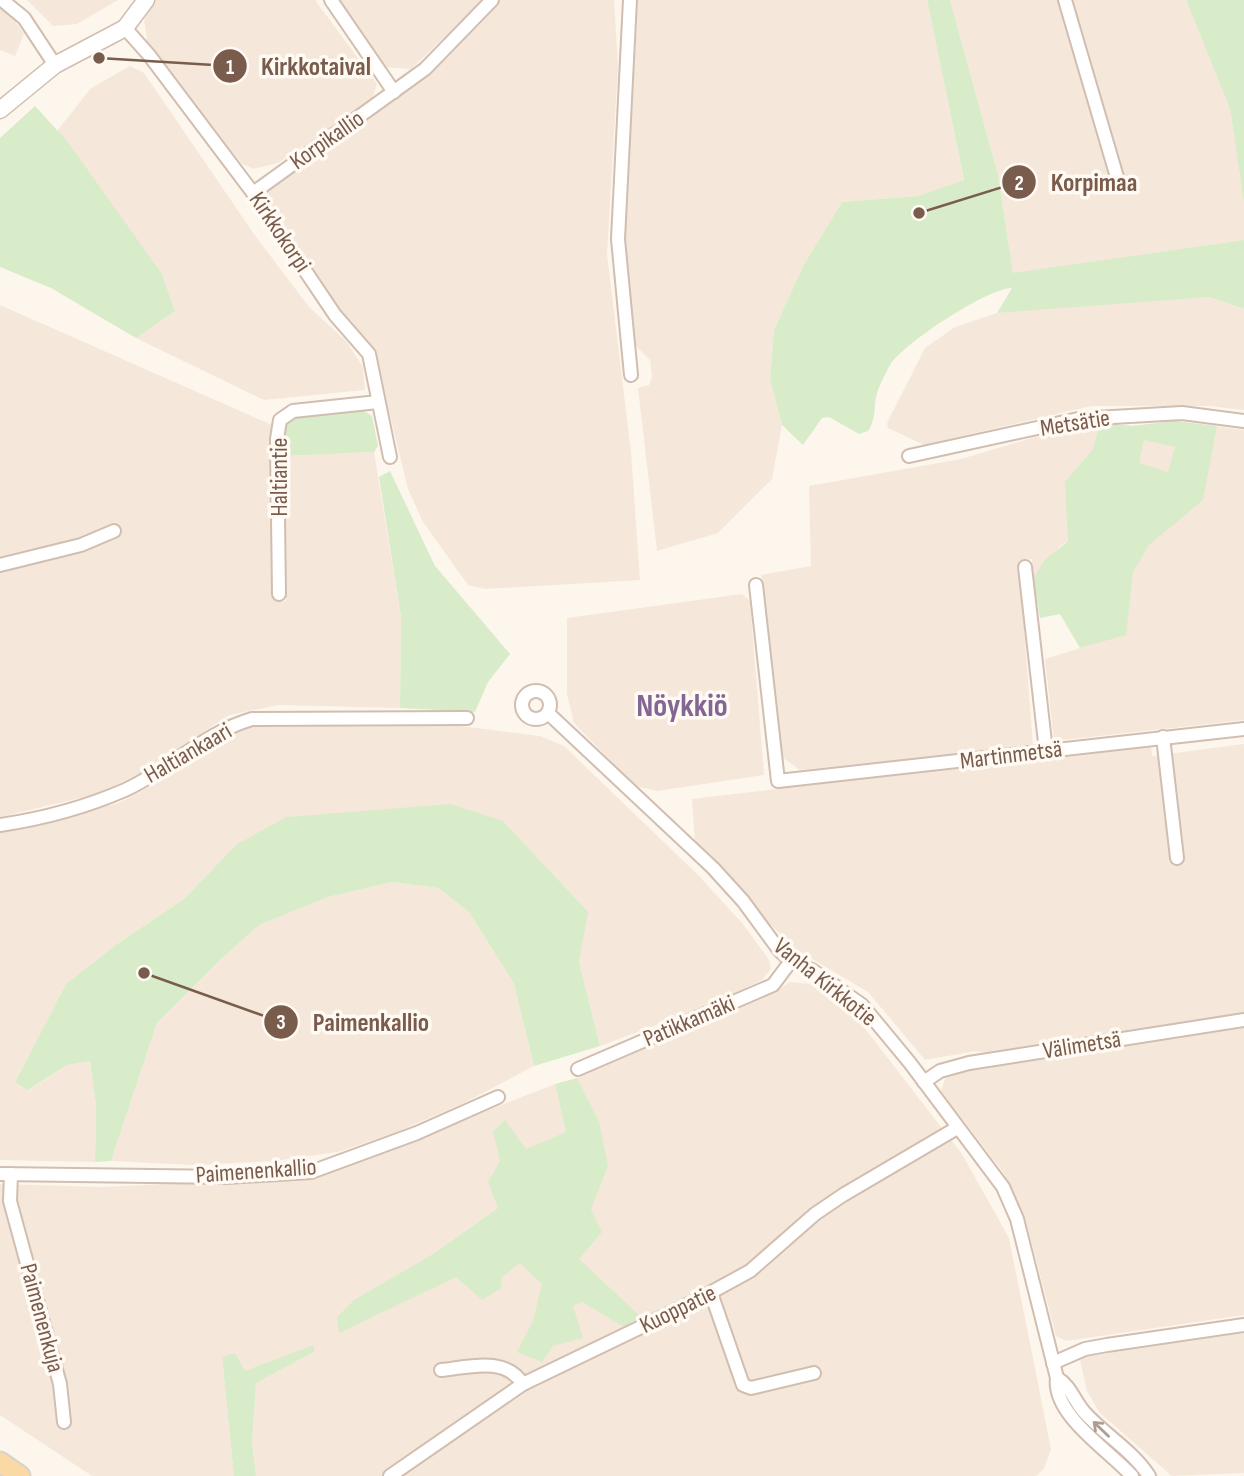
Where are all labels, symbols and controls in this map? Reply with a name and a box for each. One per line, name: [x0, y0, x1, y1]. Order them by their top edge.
callout: Kirkkotaival: [212, 43, 385, 90]
text: Kirkkotaival: [261, 52, 371, 83]
text: 1: [226, 55, 234, 80]
street label: Korpikallio: [284, 104, 370, 176]
callout: Korpimaa: [1002, 159, 1152, 206]
text: Korpimaa: [1051, 168, 1137, 199]
text: 2: [1014, 171, 1024, 196]
street label: Kirkkokorpi: [243, 186, 317, 278]
street label: Metsätie: [1038, 403, 1112, 443]
street label: Haltiantie: [265, 438, 294, 516]
district label: Nöykkiö: [636, 687, 728, 726]
street label: Haltiankaari: [139, 716, 237, 790]
street label: Martinmetsä: [958, 734, 1064, 776]
street label: Vanha Kirkkotie: [767, 932, 883, 1032]
street label: Patikkamäki: [639, 989, 739, 1053]
callout: Paimenkallio: [264, 998, 443, 1045]
text: Paimenkallio: [313, 1008, 429, 1039]
text: 3: [276, 1010, 286, 1035]
street label: Välimetsä: [1041, 1025, 1123, 1065]
street label: Paimenenkallio: [195, 1152, 317, 1190]
street label: Paimenenkuja: [14, 1260, 70, 1376]
street label: Kuoppatie: [635, 1278, 721, 1340]
one-way arrow: [1092, 1420, 1109, 1437]

